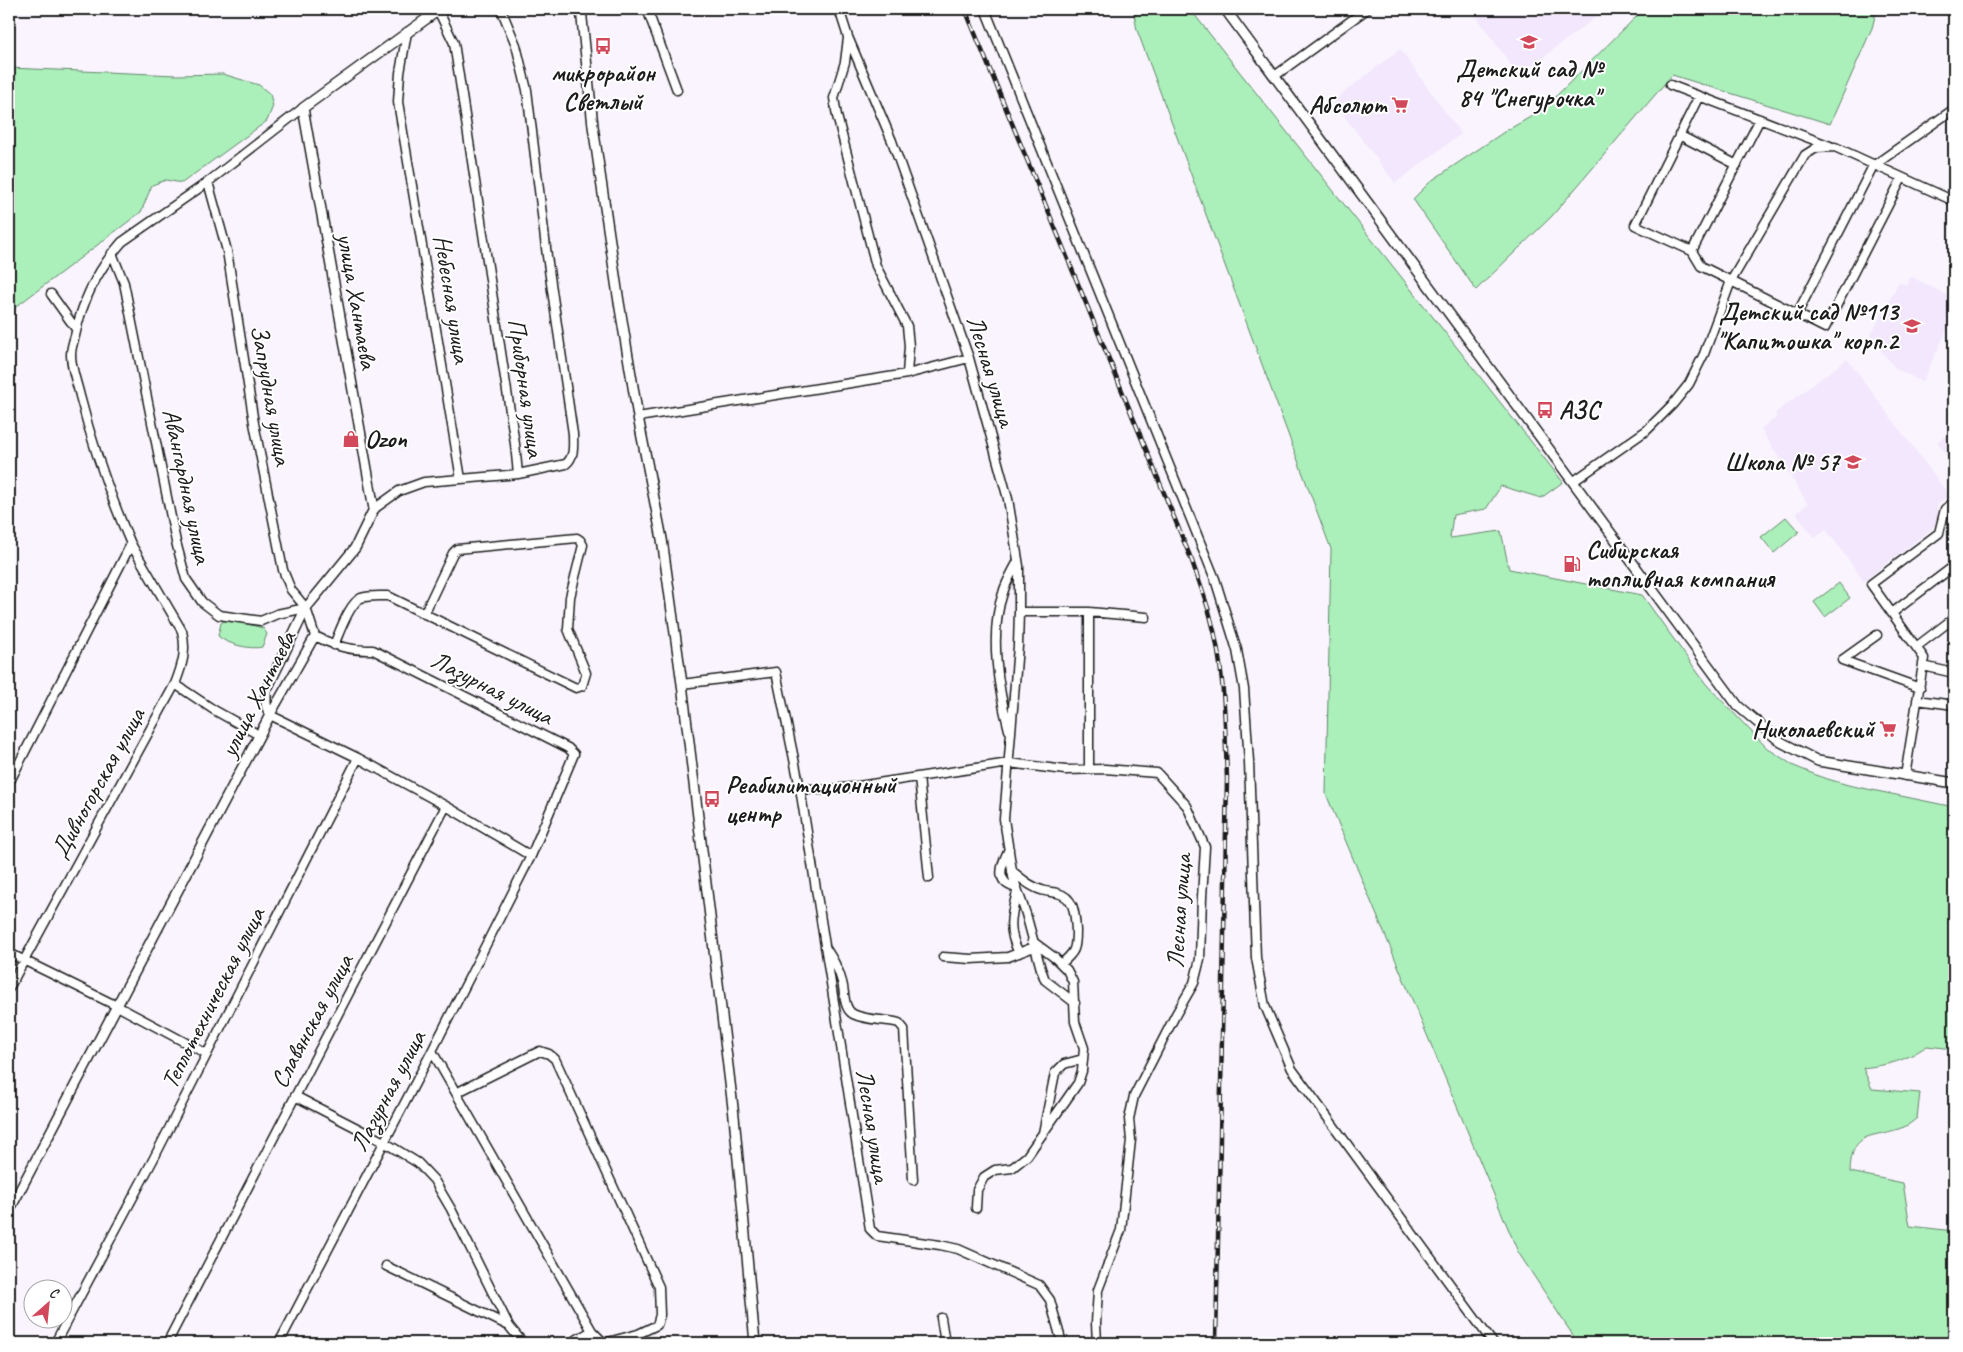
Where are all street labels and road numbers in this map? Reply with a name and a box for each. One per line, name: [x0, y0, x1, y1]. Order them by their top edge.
street label: улица Хантаева: [329, 229, 385, 374]
street label: Небесная улица: [426, 233, 478, 367]
street label: Лесная улица: [959, 312, 1024, 433]
street label: Приборная улица: [500, 316, 552, 462]
street label: Запрудная улица: [243, 322, 299, 470]
street label: Авангардная улица: [155, 406, 219, 568]
street label: улица Хантаева: [212, 624, 304, 764]
street label: Лазурная улица: [425, 644, 560, 734]
street label: Дивногорская улица: [44, 701, 153, 864]
street label: Лесная улица: [1159, 850, 1199, 969]
street label: Теплотехническая улица: [154, 900, 273, 1094]
street label: Славянская улица: [263, 947, 362, 1094]
street label: Лазурная улица: [343, 1023, 435, 1158]
street label: Лесная улица: [848, 1067, 898, 1188]

